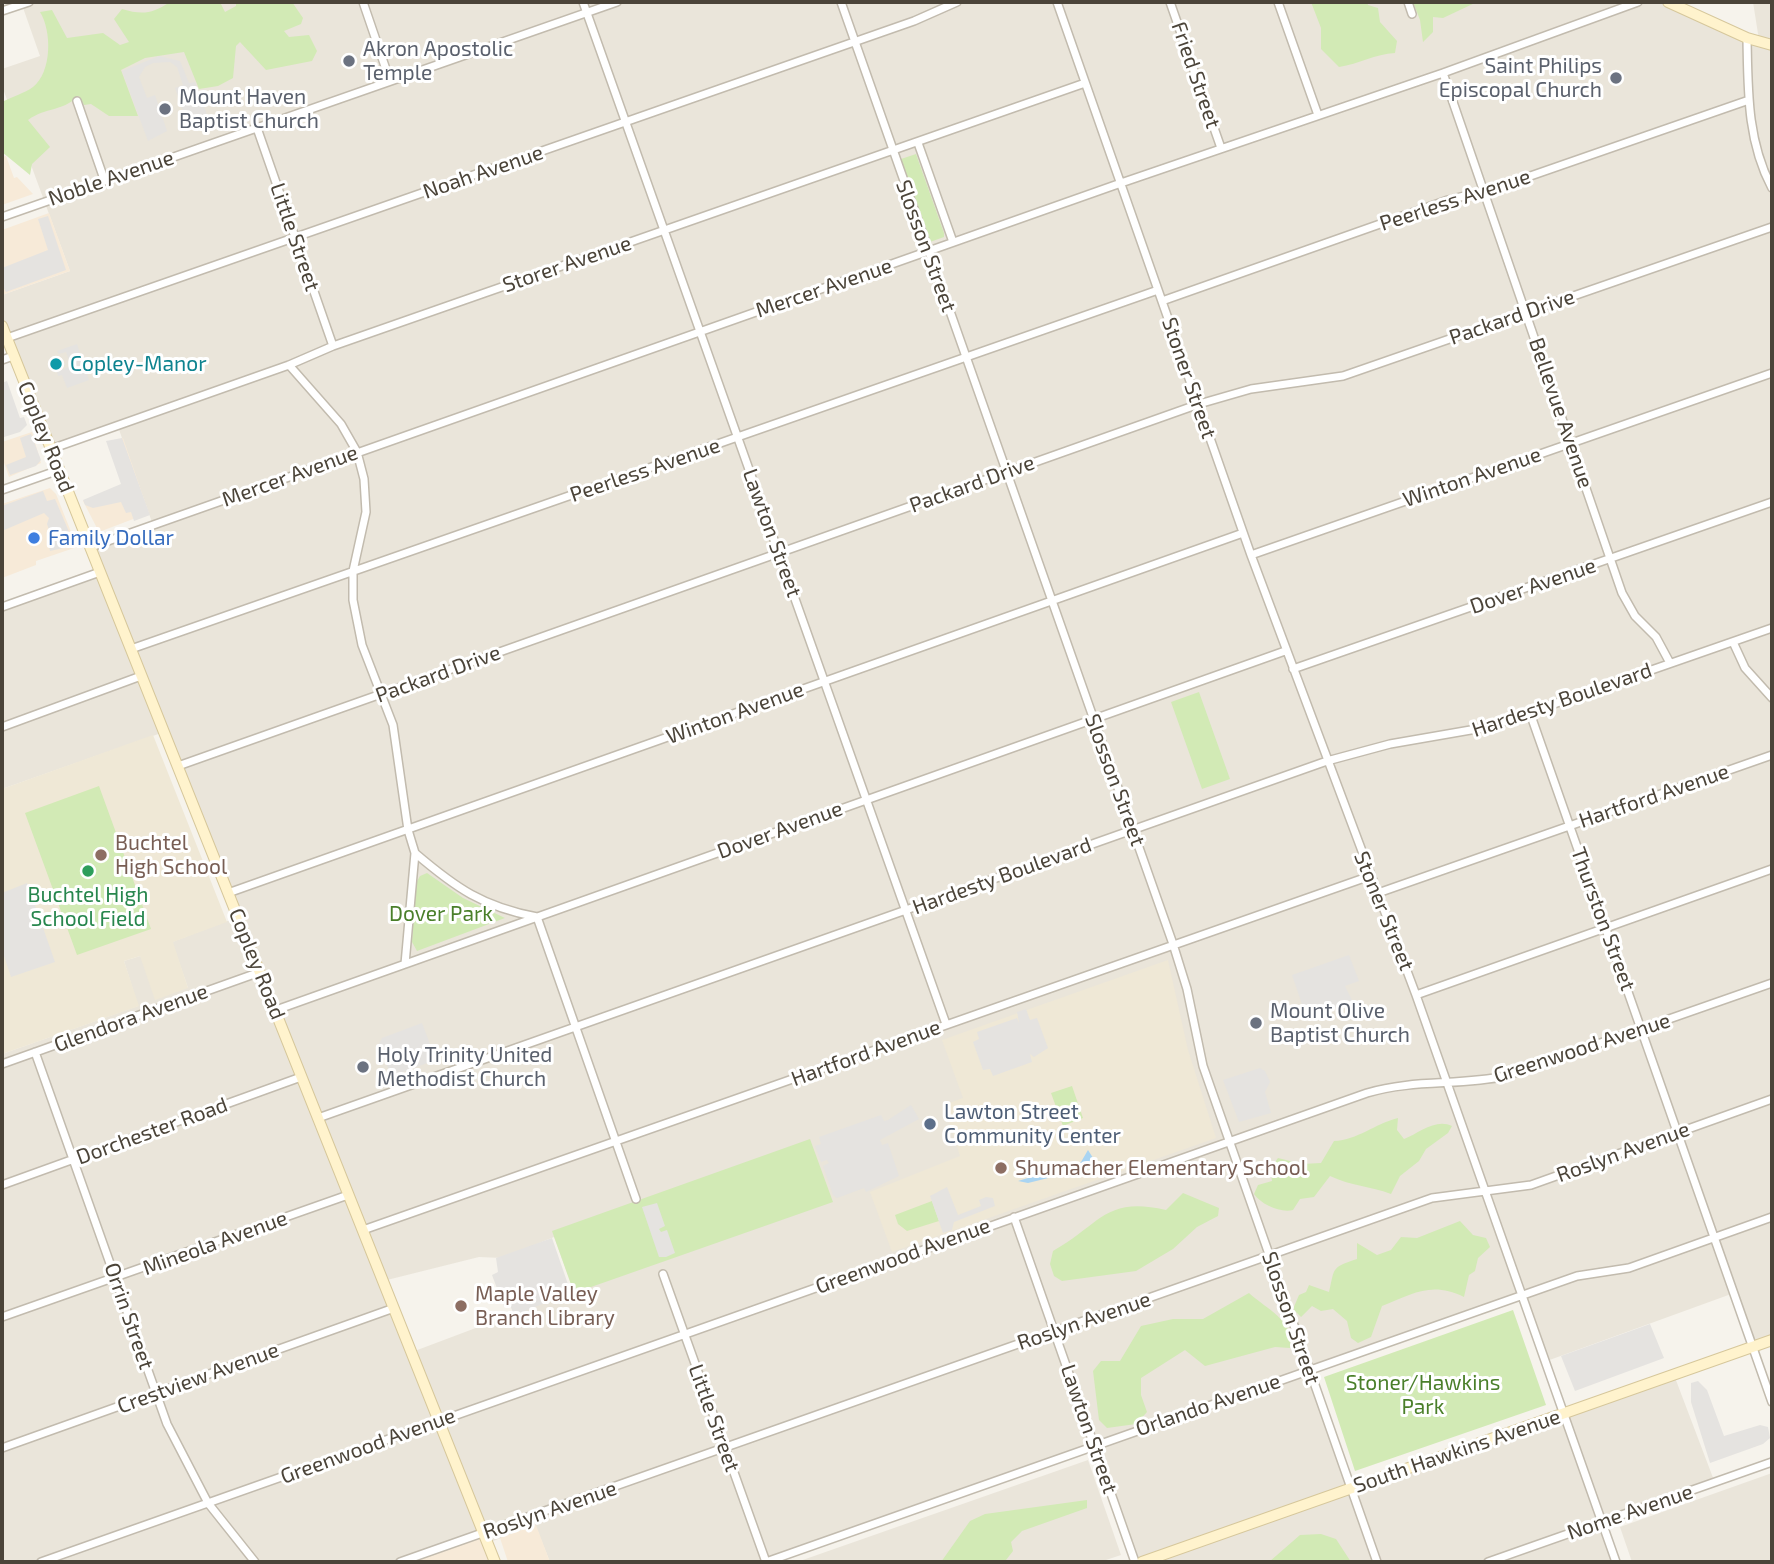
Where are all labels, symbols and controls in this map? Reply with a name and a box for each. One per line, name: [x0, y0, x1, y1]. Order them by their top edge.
street label: Fried Street: [1166, 18, 1226, 132]
place label: Akron Apostolic Temple: [363, 36, 513, 86]
marker: Akron Apostolic Temple: [341, 53, 357, 69]
place label: Saint Philips Episcopal Church: [1439, 53, 1602, 103]
marker: Saint Philips Episcopal Church: [1608, 70, 1624, 86]
place label: Mount Haven Baptist Church: [179, 84, 319, 134]
marker: Mount Haven Baptist Church: [157, 101, 173, 117]
street label: Noah Avenue: [420, 140, 546, 204]
street label: Noble Avenue: [45, 145, 177, 211]
street label: Peerless Avenue: [1376, 164, 1534, 236]
street label: Slosson Street: [890, 177, 962, 315]
street label: Little Street: [265, 180, 325, 294]
street label: Storer Avenue: [499, 230, 635, 298]
street label: Mercer Avenue: [752, 253, 896, 323]
street label: Packard Drive: [1446, 284, 1578, 350]
street label: Stoner Street: [1156, 314, 1222, 442]
street label: Bellevue Avenue: [1523, 334, 1599, 492]
place label: Copley-Manor: [70, 351, 207, 377]
marker: Copley-Manor: [48, 356, 64, 372]
street label: Copley Road: [12, 378, 80, 496]
street label: Peerless Avenue: [567, 433, 723, 507]
street label: Mercer Avenue: [219, 440, 361, 512]
street label: Winton Avenue: [1400, 442, 1544, 512]
street label: Packard Drive: [906, 450, 1038, 518]
street label: Lawton Street: [737, 465, 807, 601]
place label: Family Dollar: [48, 525, 174, 551]
marker: Family Dollar: [26, 530, 42, 546]
street label: Dover Avenue: [1467, 553, 1599, 619]
street label: Packard Drive: [372, 640, 504, 708]
street label: Hardesty Boulevard: [1469, 657, 1655, 743]
street label: Winton Avenue: [663, 676, 807, 750]
street label: Slosson Street: [1079, 711, 1151, 849]
street label: Hartford Avenue: [1576, 759, 1732, 833]
street label: Dover Avenue: [714, 796, 846, 864]
place label: Buchtel High School: [115, 830, 227, 880]
street label: Hardesty Boulevard: [909, 832, 1095, 920]
street label: Thurston Street: [1565, 844, 1641, 994]
marker: Buchtel High School: [93, 847, 109, 863]
street label: Stoner Street: [1349, 848, 1419, 974]
marker: Buchtel High School Field: [80, 863, 96, 879]
place label: Buchtel High School Field: [28, 882, 148, 932]
park label: Dover Park: [389, 901, 493, 927]
street label: Copley Road: [223, 905, 291, 1023]
street label: Glendora Avenue: [51, 978, 211, 1058]
place label: Mount Olive Baptist Church: [1270, 998, 1410, 1048]
street label: Greenwood Avenue: [1490, 1008, 1674, 1088]
street label: Hartford Avenue: [788, 1014, 944, 1092]
marker: Mount Olive Baptist Church: [1248, 1015, 1264, 1031]
place label: Holy Trinity United Methodist Church: [377, 1042, 552, 1092]
marker: Holy Trinity United Methodist Church: [355, 1059, 371, 1075]
street label: Dorchester Road: [73, 1092, 231, 1170]
place label: Lawton Street Community Center: [944, 1099, 1121, 1149]
marker: Lawton Street Community Center: [922, 1116, 938, 1132]
street label: Roslyn Avenue: [1553, 1116, 1693, 1188]
place label: Shumacher Elementary School: [1015, 1155, 1307, 1181]
marker: Shumacher Elementary School: [993, 1160, 1009, 1176]
street label: Mineola Avenue: [139, 1205, 291, 1281]
street label: Greenwood Avenue: [812, 1213, 994, 1299]
street label: Slosson Street: [1257, 1248, 1325, 1388]
street label: Orrin Street: [99, 1259, 159, 1373]
place label: Maple Valley Branch Library: [475, 1281, 615, 1331]
street label: Roslyn Avenue: [1014, 1286, 1154, 1356]
marker: Maple Valley Branch Library: [453, 1298, 469, 1314]
street label: Crestview Avenue: [114, 1337, 282, 1419]
street label: Little Street: [683, 1361, 745, 1475]
street label: Lawton Street: [1055, 1361, 1123, 1497]
street label: Orlando Avenue: [1132, 1368, 1284, 1442]
park label: Stoner/Hawkins Park: [1346, 1370, 1500, 1420]
street label: Greenwood Avenue: [277, 1403, 459, 1489]
street label: South Hawkins Avenue: [1350, 1404, 1564, 1498]
street label: Roslyn Avenue: [480, 1475, 620, 1545]
street label: Nome Avenue: [1564, 1479, 1696, 1545]

